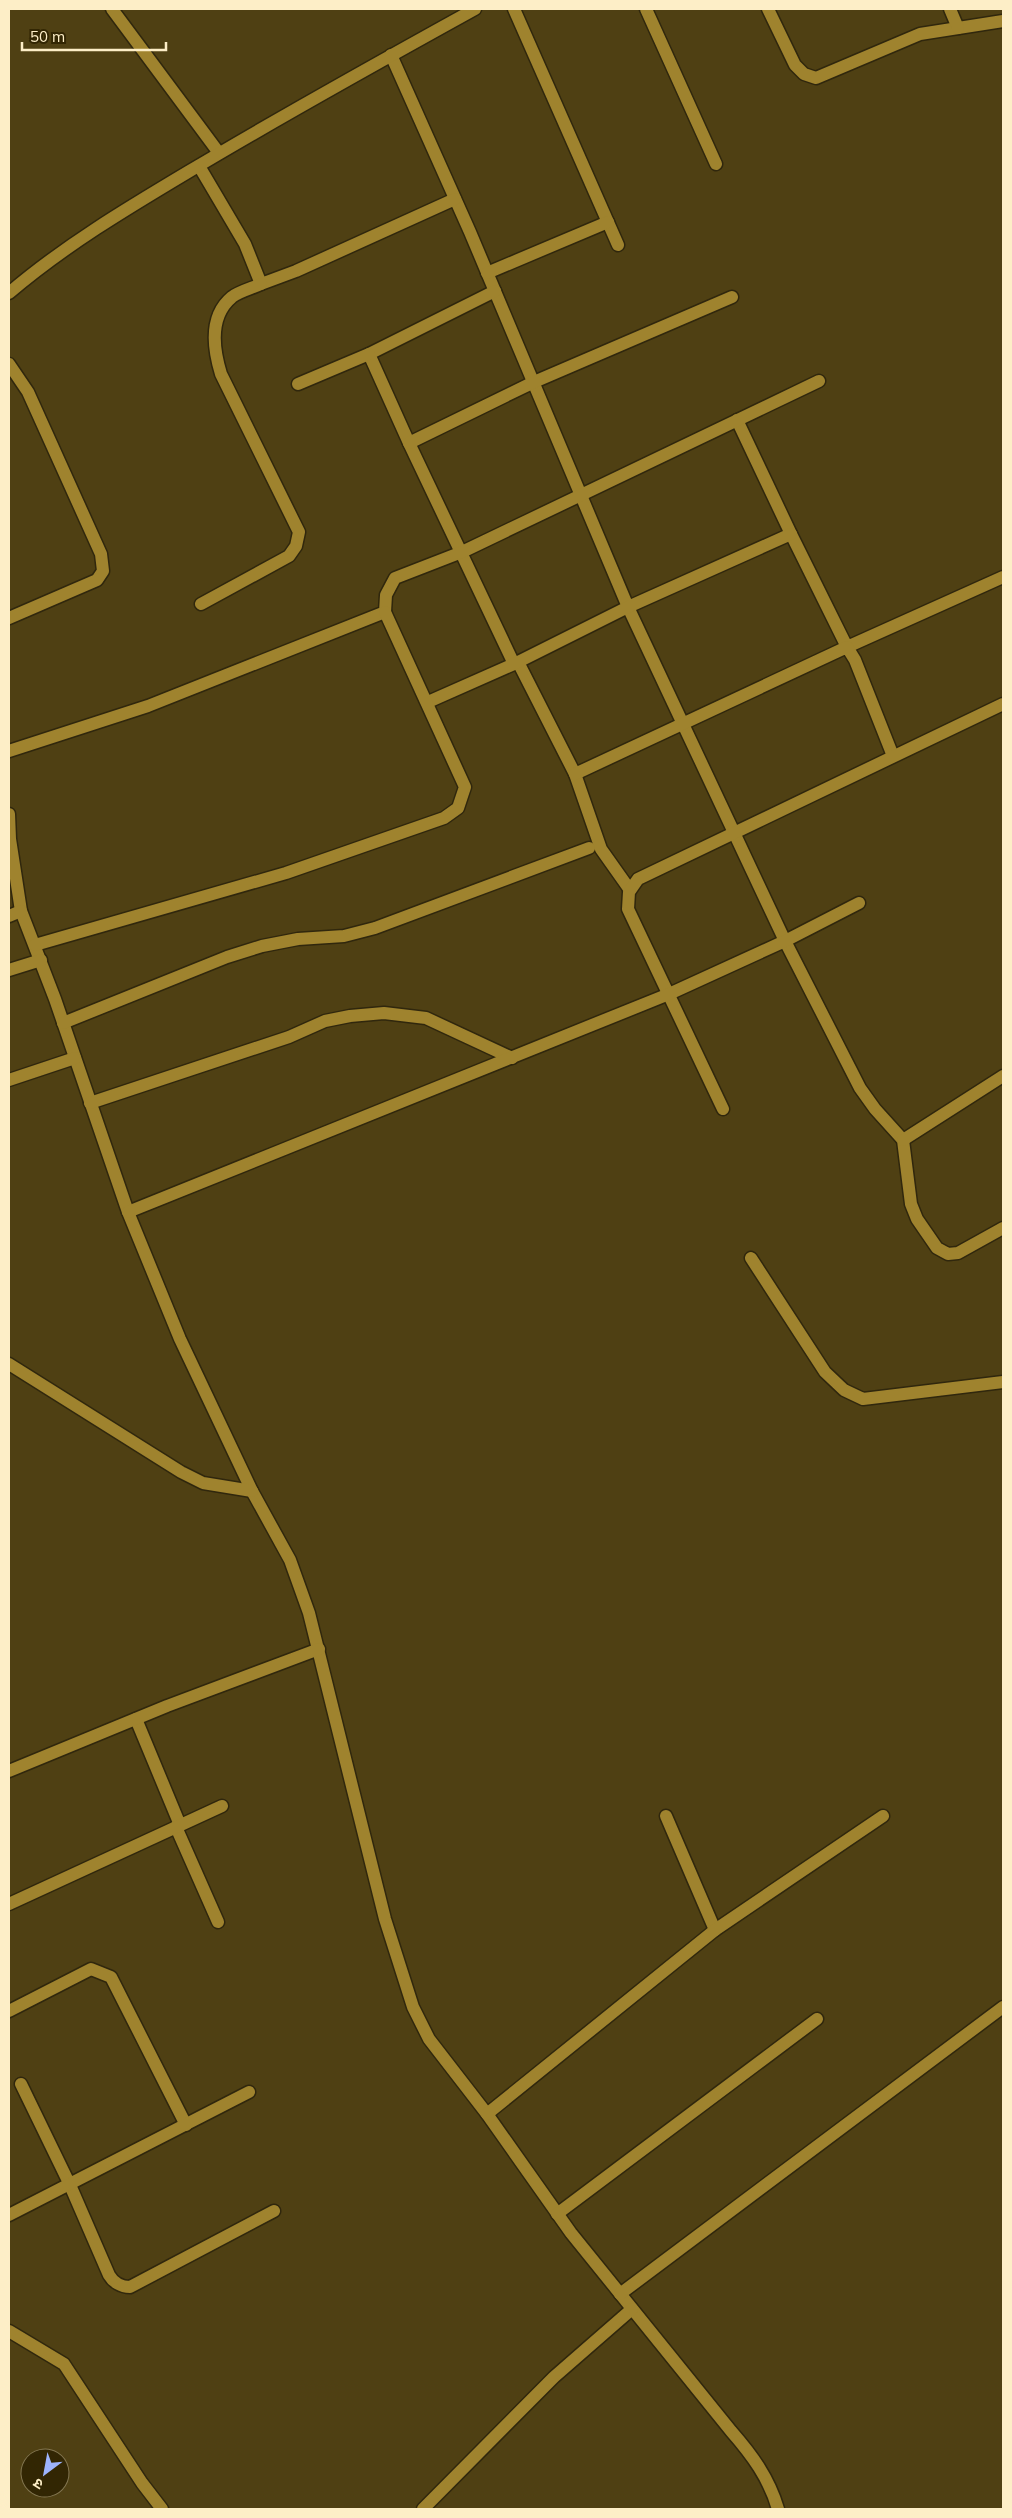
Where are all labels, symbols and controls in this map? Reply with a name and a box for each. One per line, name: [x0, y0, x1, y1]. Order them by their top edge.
scale bar: [22, 20, 166, 52]
text: 50 m: [30, 27, 65, 46]
north arrow: [20, 2448, 70, 2498]
text: उ: [29, 2474, 46, 2494]

